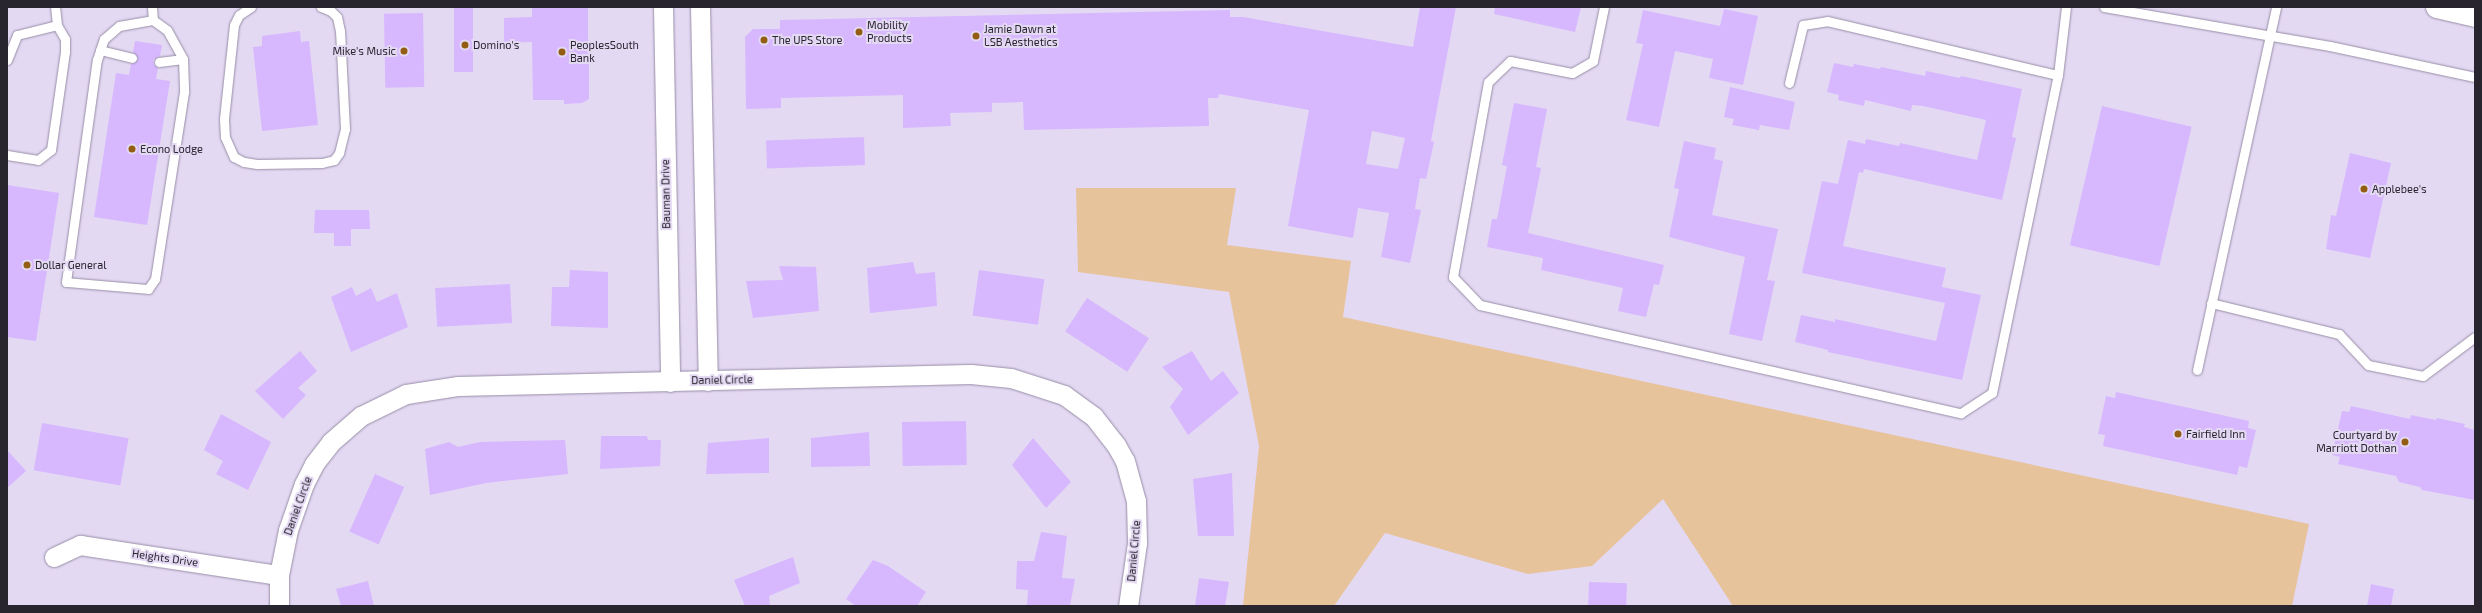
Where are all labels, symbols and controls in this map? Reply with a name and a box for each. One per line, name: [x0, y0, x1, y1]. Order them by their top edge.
place label: Mobility Products: [867, 19, 912, 45]
place label: Jamie Dawn at LSB Aesthetics: [984, 23, 1058, 49]
marker: Mobility Products: [854, 27, 864, 37]
marker: Jamie Dawn at LSB Aesthetics: [971, 31, 981, 41]
place label: The UPS Store: [772, 33, 842, 47]
marker: The UPS Store: [759, 35, 769, 45]
place label: Domino's: [473, 38, 519, 52]
place label: PeoplesSouth Bank: [570, 39, 639, 65]
marker: Domino's: [460, 40, 470, 50]
place label: Mike's Music: [332, 44, 396, 58]
marker: Mike's Music: [399, 46, 409, 56]
marker: PeoplesSouth Bank: [557, 47, 567, 57]
place label: Econo Lodge: [140, 142, 203, 156]
marker: Econo Lodge: [127, 144, 137, 154]
street label: Bauman Drive: [659, 159, 673, 229]
place label: Applebee's: [2372, 182, 2427, 196]
marker: Applebee's: [2359, 184, 2369, 194]
place label: Dollar General: [35, 258, 107, 272]
marker: Dollar General: [22, 260, 32, 270]
street label: Daniel Circle: [691, 373, 753, 387]
place label: Fairfield Inn: [2186, 427, 2245, 441]
marker: Fairfield Inn: [2173, 429, 2183, 439]
place label: Courtyard by Marriott Dothan: [2316, 429, 2397, 455]
marker: Courtyard by Marriott Dothan: [2400, 437, 2410, 447]
street label: Daniel Circle: [281, 475, 315, 537]
street label: Daniel Circle: [1125, 520, 1143, 582]
street label: Heights Drive: [131, 547, 199, 569]

